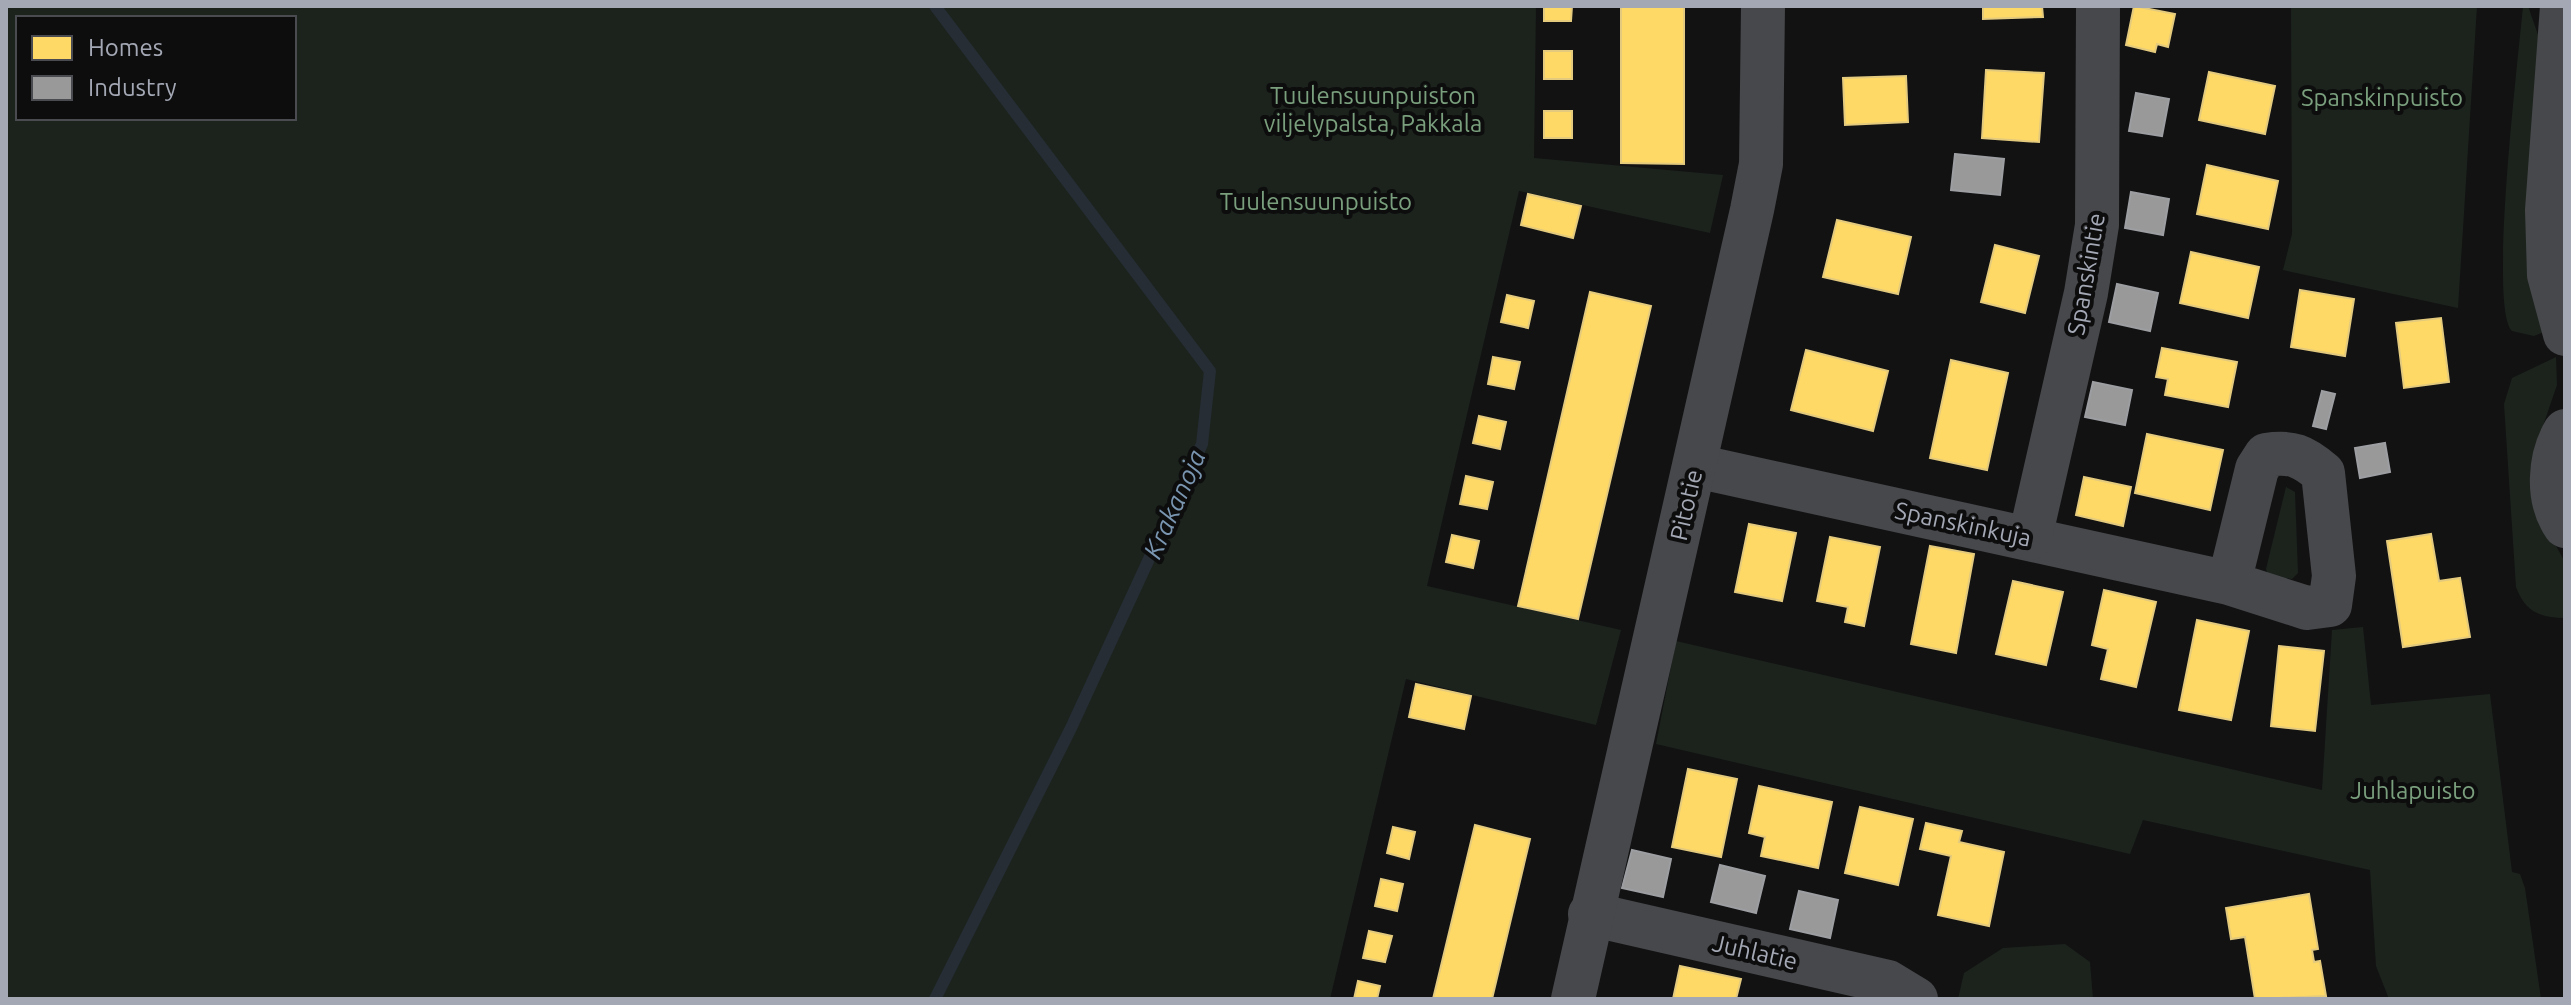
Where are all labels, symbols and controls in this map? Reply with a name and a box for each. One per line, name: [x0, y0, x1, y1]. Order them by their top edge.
legend: [16, 16, 296, 120]
text: Homes: [88, 34, 163, 61]
text: Industry: [88, 74, 177, 101]
park label: Tuulensuunpuiston viljelypalsta, Pakkala: [1264, 82, 1482, 137]
park label: Spanskinpuisto: [2301, 84, 2463, 111]
park label: Tuulensuunpuisto: [1220, 188, 1412, 215]
street label: Spanskintie: [2062, 211, 2110, 337]
water label: Krakanoja: [1137, 445, 1211, 563]
street label: Pitotie: [1665, 467, 1707, 543]
street label: Spanskinkuja: [1892, 496, 2034, 552]
park label: Juhlapuisto: [2350, 777, 2476, 804]
street label: Juhlatie: [1710, 929, 1800, 975]

